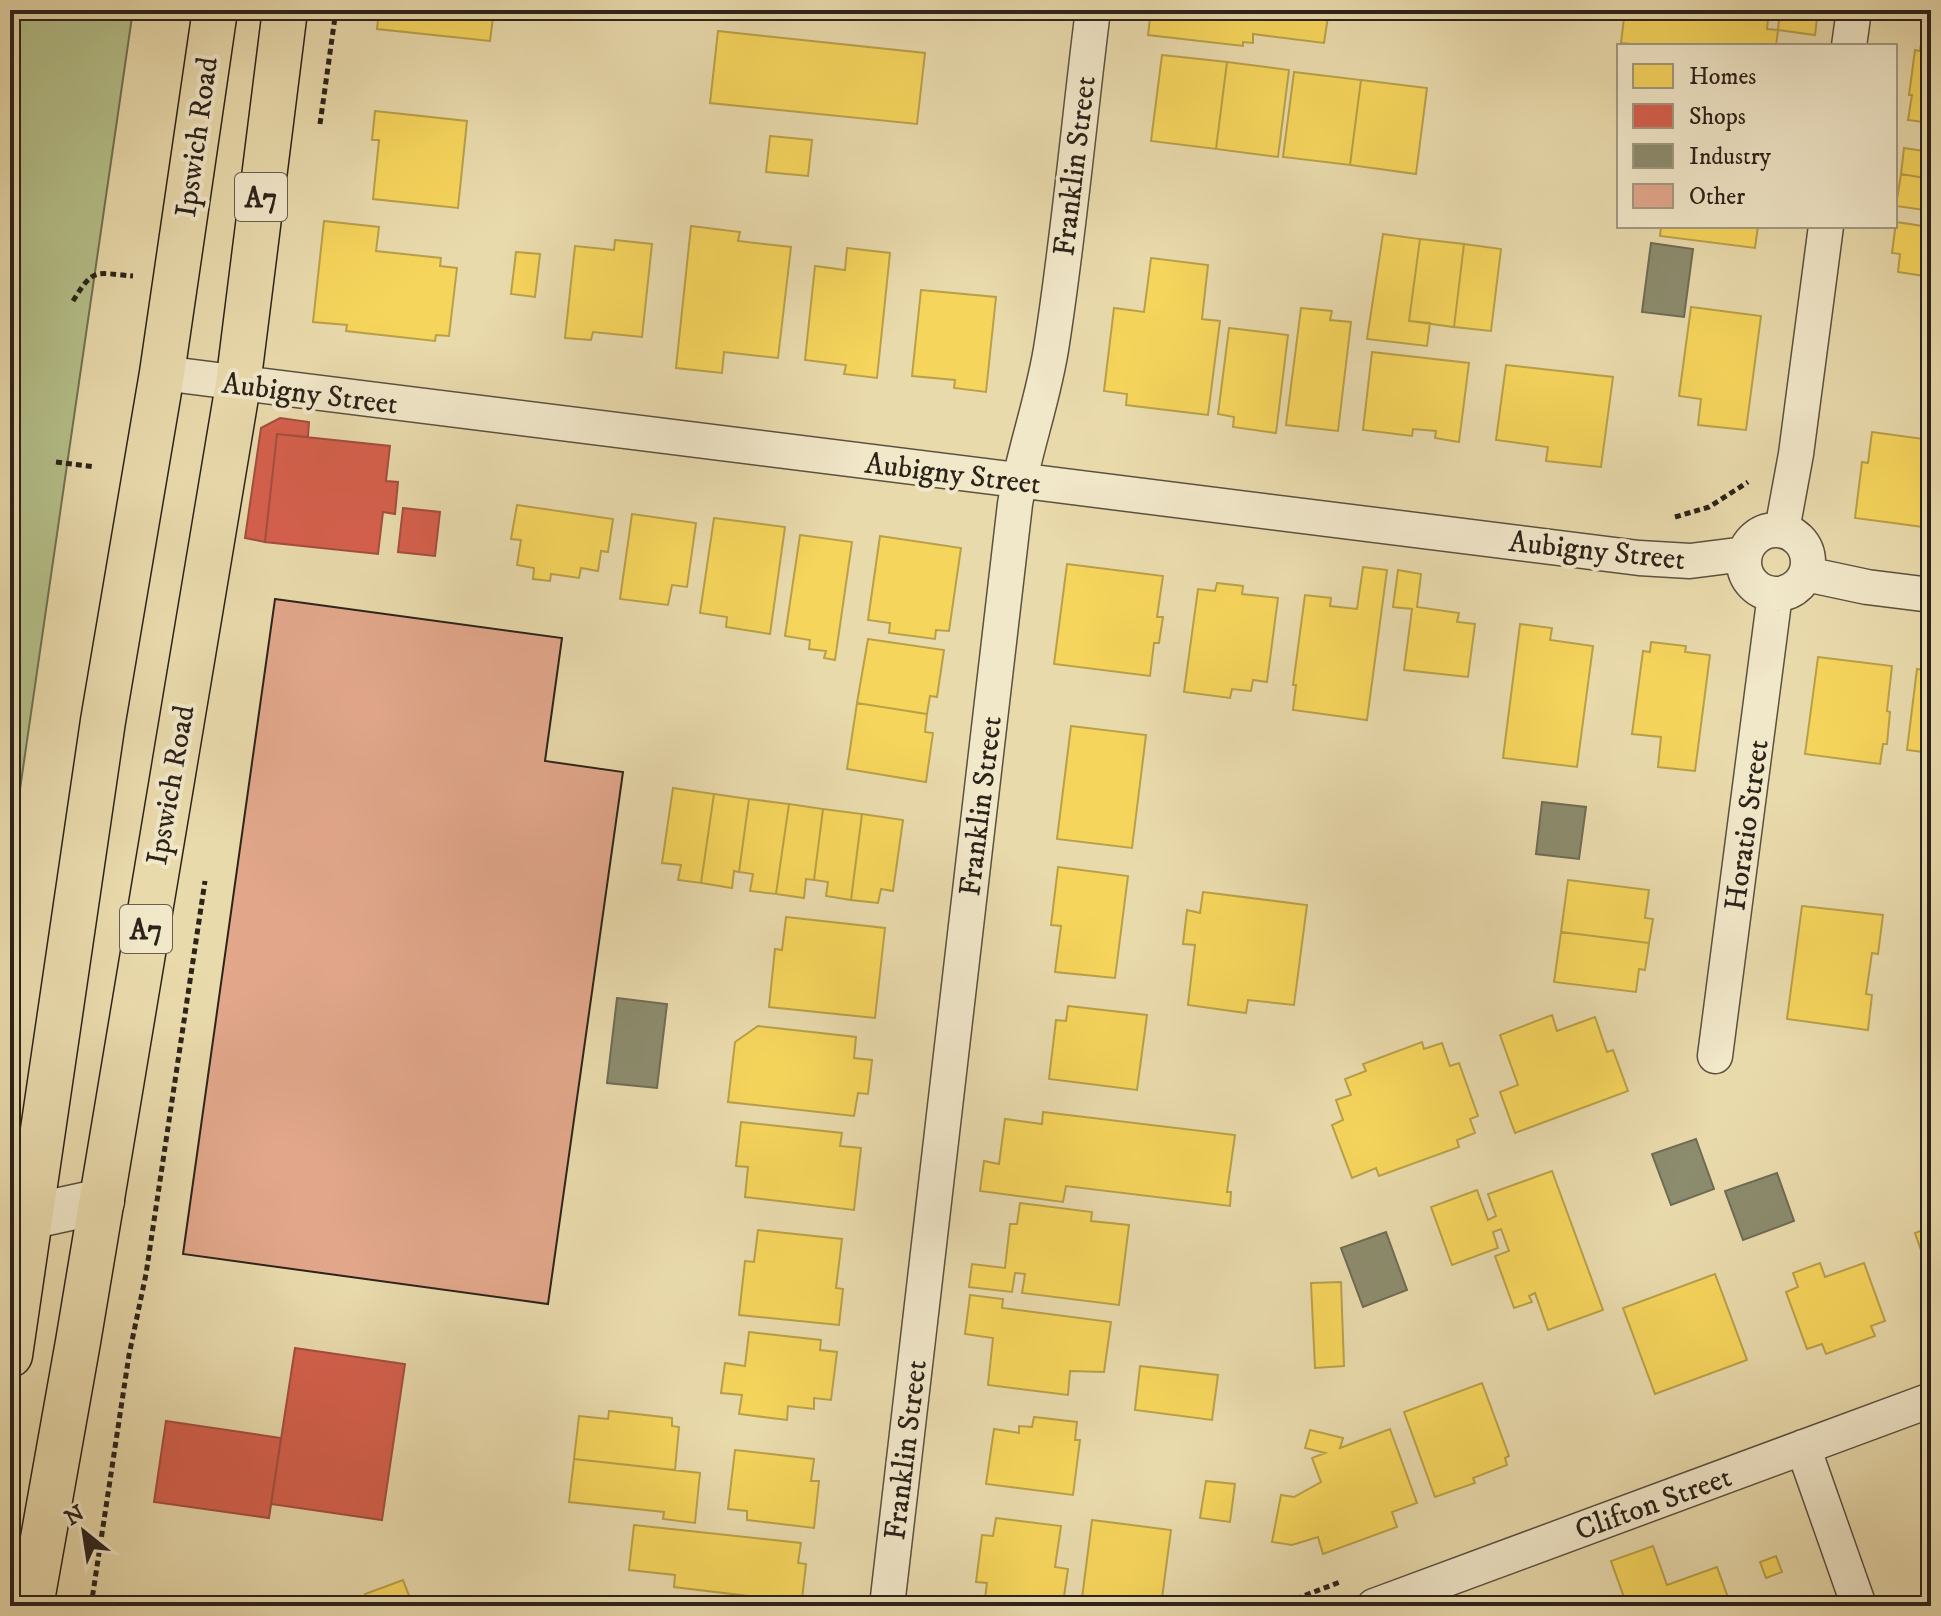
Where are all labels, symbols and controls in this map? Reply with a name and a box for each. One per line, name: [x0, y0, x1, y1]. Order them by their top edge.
legend: [1617, 44, 1897, 228]
street label: Ipswich Road: [168, 55, 227, 220]
text: Homes: [1689, 62, 1756, 92]
street label: Franklin Street: [1046, 74, 1105, 258]
text: Shops: [1689, 102, 1746, 132]
text: Industry: [1689, 142, 1772, 172]
road number: A7: [235, 173, 287, 221]
text: Other: [1689, 182, 1745, 212]
street label: Aubigny Street: [220, 365, 400, 424]
street label: Aubigny Street: [863, 445, 1043, 504]
street label: Aubigny Street: [1507, 524, 1687, 579]
street label: Ipswich Road: [139, 703, 204, 868]
street label: Franklin Street: [952, 714, 1011, 898]
street label: Horatio Street: [1717, 737, 1778, 913]
road number: A7: [120, 905, 172, 953]
street label: Franklin Street: [877, 1358, 936, 1542]
street label: Clifton Street: [1570, 1459, 1737, 1550]
north arrow: [44, 1492, 124, 1572]
text: N: [60, 1500, 89, 1532]

